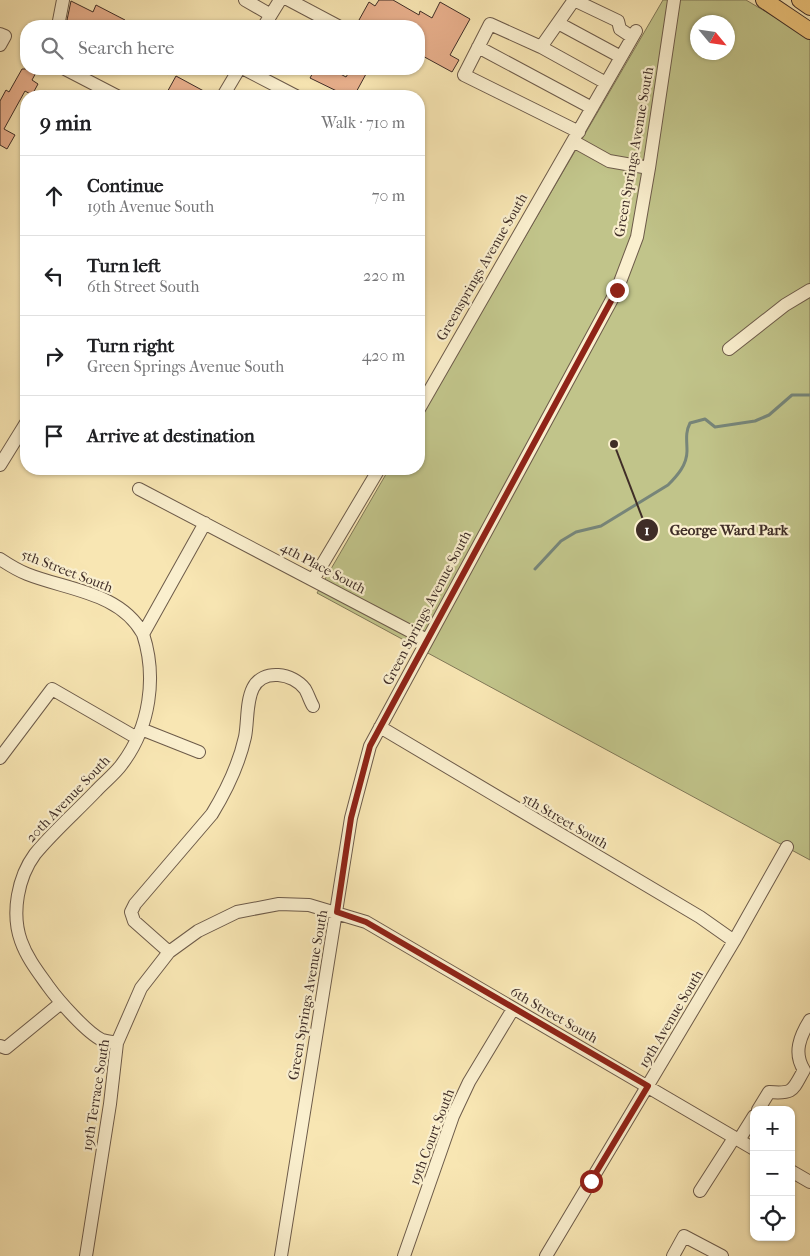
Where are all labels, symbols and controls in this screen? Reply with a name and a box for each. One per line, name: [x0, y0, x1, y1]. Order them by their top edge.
north arrow: [690, 15, 735, 60]
search box: [20, 20, 425, 75]
icon: search: [38, 34, 66, 62]
text: Search here: [78, 37, 174, 59]
street label: Green Springs Avenue South: [611, 65, 657, 238]
text: 9 min: [40, 111, 91, 135]
text: Walk · 710 m: [321, 113, 405, 132]
text: Continue: [87, 175, 163, 197]
icon: ahead: [40, 182, 68, 210]
text: 70 m: [372, 186, 405, 205]
street label: Greensprings Avenue South: [433, 190, 531, 344]
text: 19th Avenue South: [87, 197, 214, 216]
text: Turn left: [87, 255, 161, 277]
icon: left: [40, 262, 68, 290]
text: 220 m: [363, 266, 405, 285]
text: 6th Street South: [87, 277, 199, 296]
route end: [606, 279, 629, 302]
text: Turn right: [87, 335, 174, 357]
icon: right: [40, 342, 68, 370]
text: 420 m: [362, 346, 405, 365]
text: Green Springs Avenue South: [87, 357, 284, 376]
icon: arrive: [40, 422, 68, 450]
text: Arrive at destination: [87, 425, 255, 447]
callout: George Ward Park: [634, 515, 798, 545]
text: 1: [644, 521, 650, 539]
text: George Ward Park: [670, 521, 790, 539]
street label: Green Springs Avenue South: [379, 528, 475, 688]
street label: 4th Place South: [278, 538, 369, 598]
street label: 5th Street South: [19, 546, 115, 596]
street label: 20th Avenue South: [22, 752, 114, 846]
street label: 5th Street South: [519, 789, 611, 853]
street label: Green Springs Avenue South: [285, 908, 331, 1081]
street label: 19th Avenue South: [635, 967, 707, 1071]
street label: 6th Street South: [507, 983, 601, 1047]
street label: 19th Terrace South: [79, 1038, 113, 1152]
street label: 19th Court South: [406, 1086, 458, 1187]
map controls: [750, 1106, 795, 1241]
button: +: [750, 1106, 795, 1151]
button: −: [750, 1151, 795, 1196]
route start: [580, 1170, 603, 1193]
button: locate: [750, 1196, 795, 1241]

